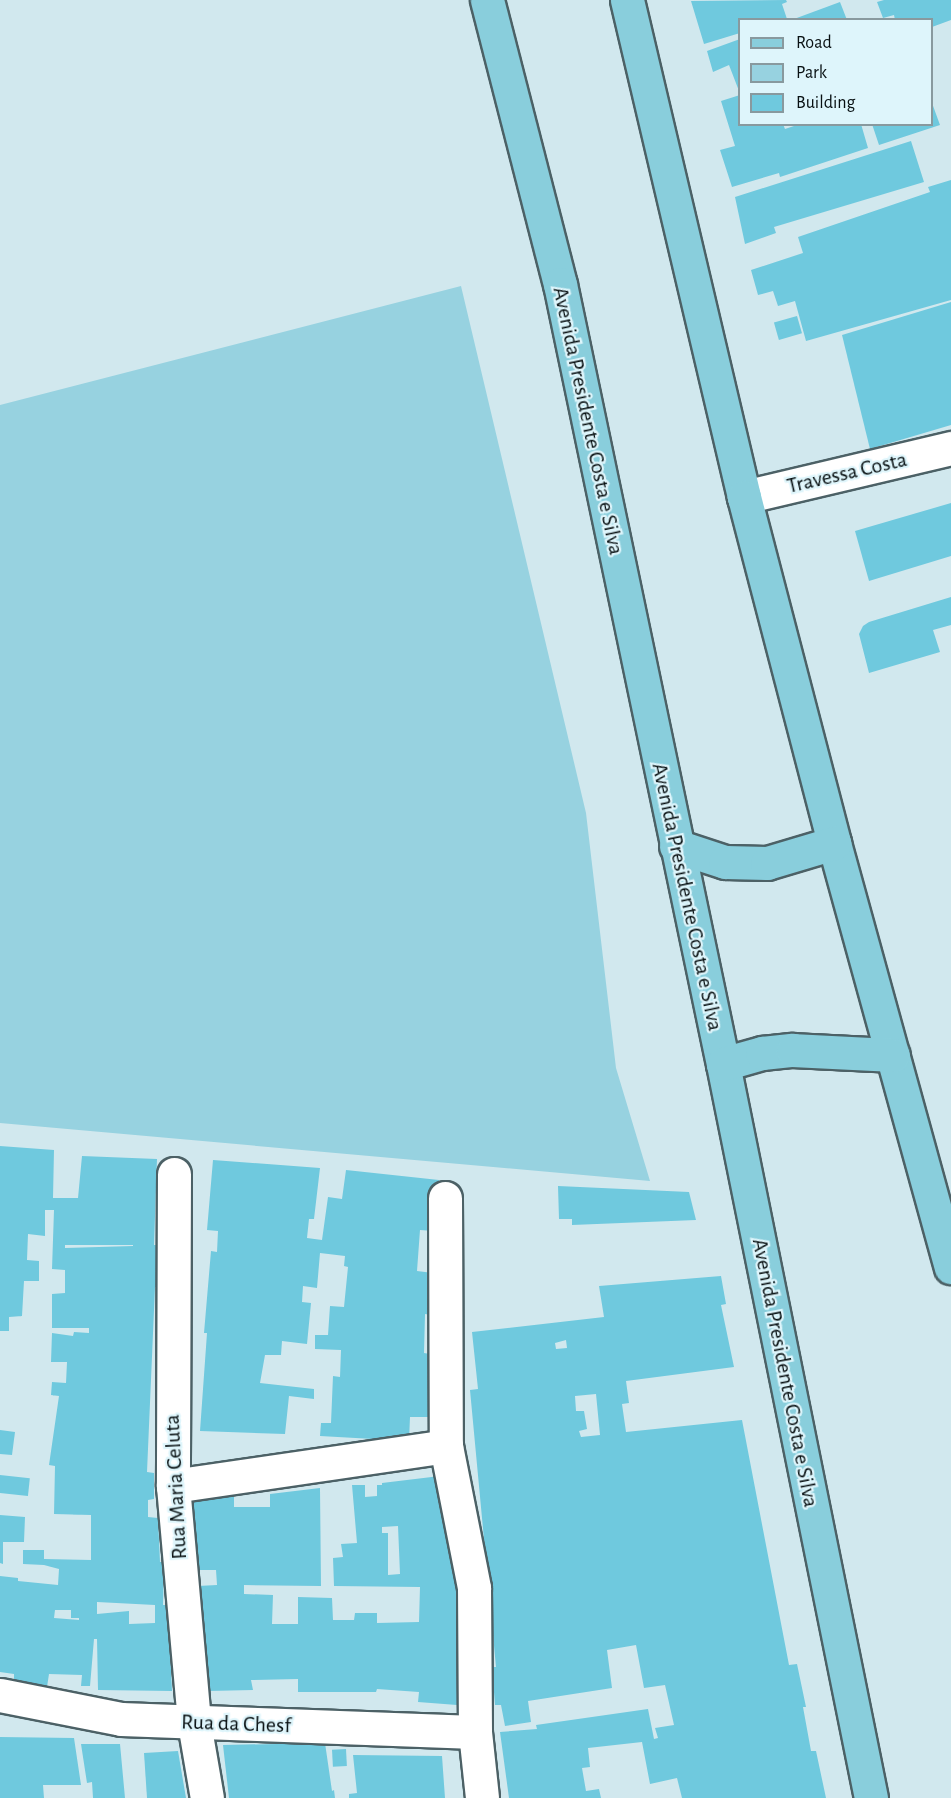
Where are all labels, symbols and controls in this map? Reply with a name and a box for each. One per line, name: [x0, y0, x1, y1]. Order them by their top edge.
legend: [738, 18, 933, 126]
text: Road: [796, 34, 832, 52]
text: Park: [796, 64, 827, 82]
text: Building: [796, 94, 855, 112]
street label: Avenida Presidente Costa e Silva: [547, 285, 629, 557]
street label: Travessa Costa: [784, 446, 910, 500]
street label: Avenida Presidente Costa e Silva: [646, 761, 728, 1033]
street label: Avenida Presidente Costa e Silva: [746, 1236, 824, 1510]
street label: Rua Maria Celuta: [159, 1414, 193, 1560]
street label: Rua da Chesf: [181, 1709, 291, 1739]

